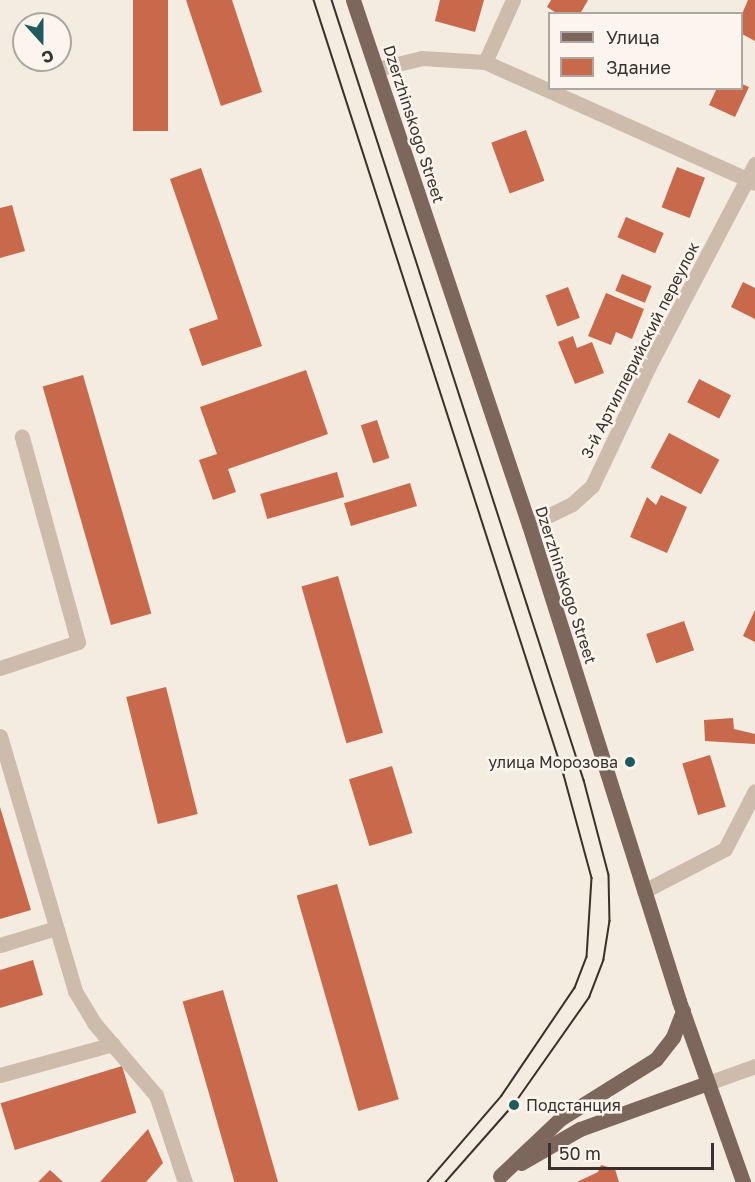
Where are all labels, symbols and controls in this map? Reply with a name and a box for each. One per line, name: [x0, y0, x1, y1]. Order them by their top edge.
north arrow: [12, 12, 72, 72]
legend: [548, 12, 743, 90]
text: Улица: [606, 26, 660, 48]
street label: Dzerzhinskogo Street: [379, 43, 449, 205]
text: С: [39, 46, 57, 68]
text: Здание: [606, 56, 671, 78]
street label: 3-й Артиллерийский переулок: [577, 239, 703, 461]
street label: Dzerzhinskogo Street: [531, 504, 601, 666]
place label: улица Морозова: [488, 752, 618, 772]
marker: улица Морозова: [623, 755, 637, 769]
place label: Подстанция: [526, 1095, 621, 1115]
marker: Подстанция: [507, 1098, 521, 1112]
scale bar: [551, 1131, 718, 1169]
text: 50 m: [559, 1142, 601, 1164]

